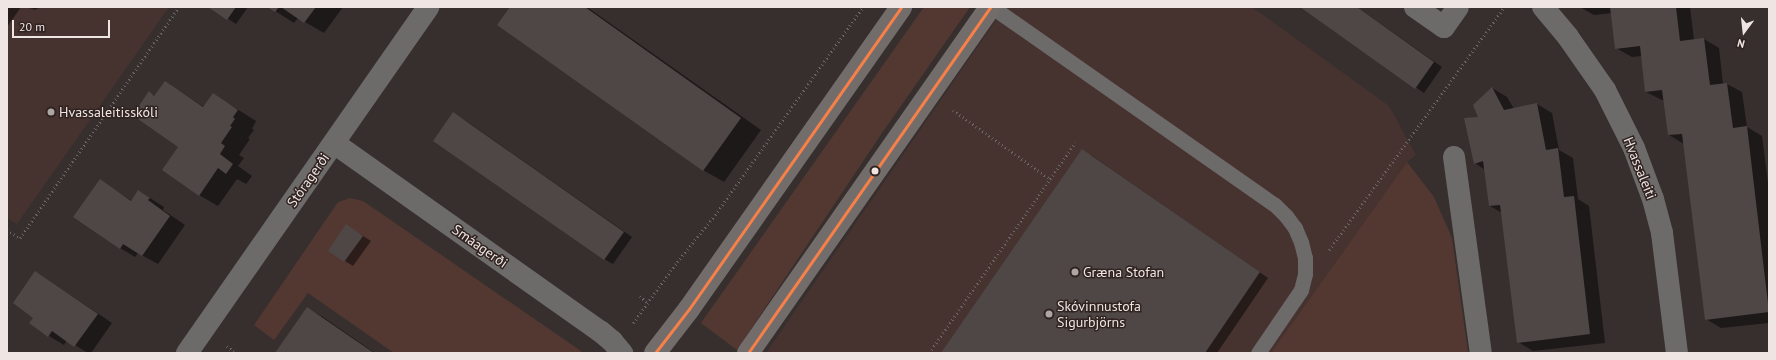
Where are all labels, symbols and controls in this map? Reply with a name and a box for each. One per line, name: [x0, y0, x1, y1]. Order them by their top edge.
scale bar: [14, 12, 112, 38]
north arrow: [1724, 12, 1764, 52]
text: 20 m: [19, 19, 45, 34]
text: N: [1736, 36, 1746, 51]
place label: Hvassaleitisskóli: [59, 104, 158, 120]
marker: Hvassaleitisskóli: [46, 107, 56, 117]
street label: Hvassaleiti: [1620, 135, 1660, 201]
street label: Stóragerði: [283, 150, 333, 210]
unlabelled marker: [870, 166, 880, 176]
street label: Smáagerði: [449, 221, 511, 271]
place label: Græna Stofan: [1083, 264, 1164, 280]
marker: Græna Stofan: [1070, 267, 1080, 277]
place label: Skóvinnustofa Sigurbjörns: [1057, 298, 1141, 330]
marker: Skóvinnustofa Sigurbjörns: [1044, 309, 1054, 319]

